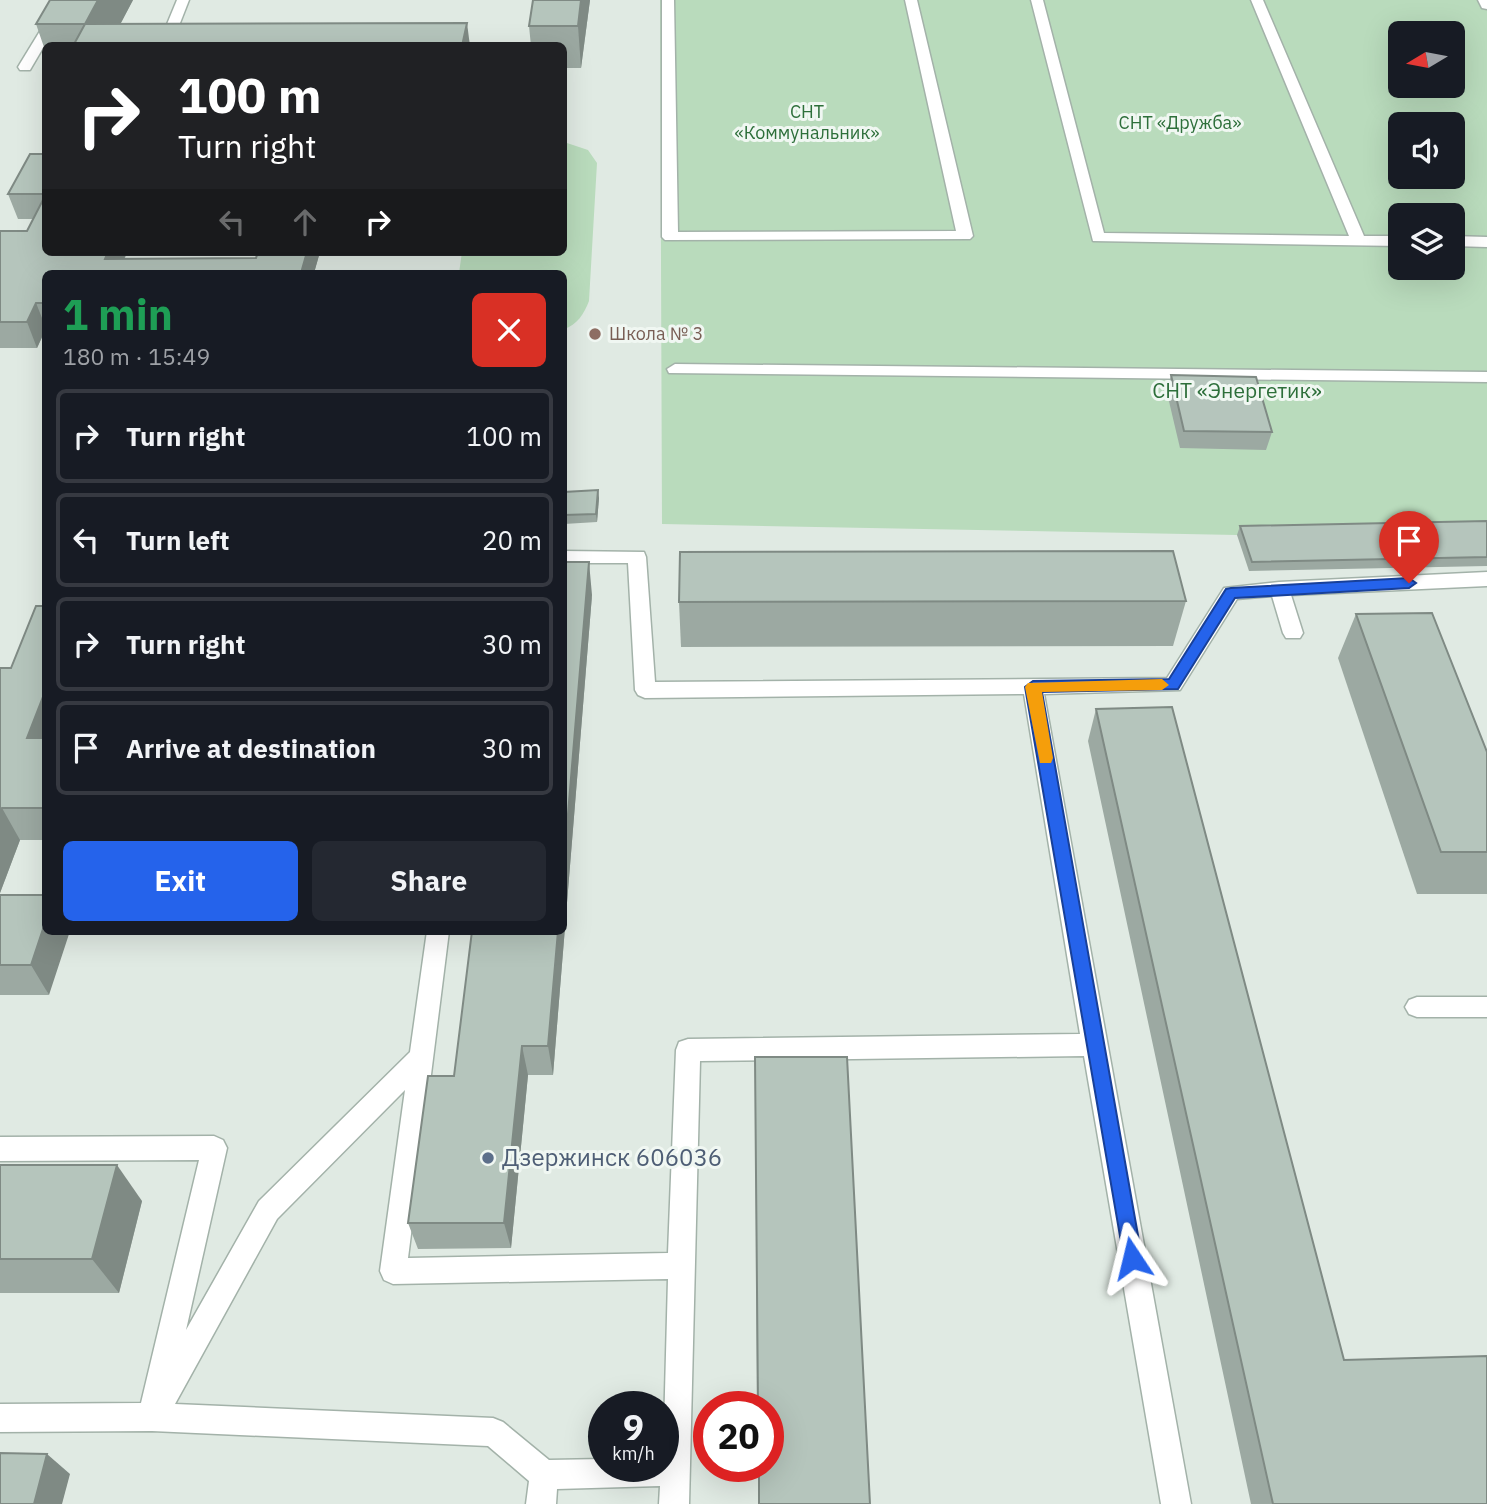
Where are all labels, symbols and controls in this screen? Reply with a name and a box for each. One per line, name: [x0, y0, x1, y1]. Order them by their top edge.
north arrow: [1388, 21, 1465, 98]
map controls: [1388, 21, 1465, 280]
text: 100 m: [178, 63, 322, 126]
icon: right: [63, 70, 154, 161]
park label: СНТ «Коммунальник»: [734, 100, 880, 144]
park label: СНТ «Дружба»: [1119, 111, 1241, 134]
button: sound: [1388, 112, 1465, 189]
text: Turn right: [178, 125, 316, 167]
icon: left: [213, 203, 251, 241]
icon: ahead: [286, 203, 324, 241]
icon: right: [359, 203, 397, 241]
button: layers: [1388, 203, 1465, 280]
text: 1 min: [63, 287, 173, 342]
button: close: [472, 293, 546, 367]
place label: Школа № 3: [609, 322, 703, 345]
marker: Школа № 3: [587, 326, 603, 342]
text: 180 m · 15:49: [63, 341, 210, 371]
park label: СНТ «Энергетик»: [1152, 376, 1322, 404]
icon: right: [67, 417, 105, 455]
text: Turn right: [126, 419, 245, 453]
text: 100 m: [466, 419, 542, 453]
pin: [1379, 511, 1439, 583]
icon: left: [67, 521, 105, 559]
icon: arrive: [1390, 522, 1428, 560]
text: Turn left: [126, 523, 229, 557]
text: 20 m: [482, 523, 542, 557]
icon: right: [67, 625, 105, 663]
text: Turn right: [126, 627, 245, 661]
text: 30 m: [482, 627, 542, 661]
icon: arrive: [67, 729, 105, 767]
text: Arrive at destination: [126, 731, 376, 765]
text: 30 m: [482, 731, 542, 765]
button: Exit: [63, 841, 298, 921]
button: Share: [312, 841, 546, 921]
place label: Дзержинск 606036: [502, 1141, 722, 1173]
marker: Дзержинск 606036: [480, 1150, 496, 1166]
position arrow: [1095, 1221, 1169, 1295]
speed limit sign: 20: [693, 1391, 784, 1482]
text: 9: [623, 1404, 644, 1450]
text: km/h: [612, 1442, 655, 1465]

